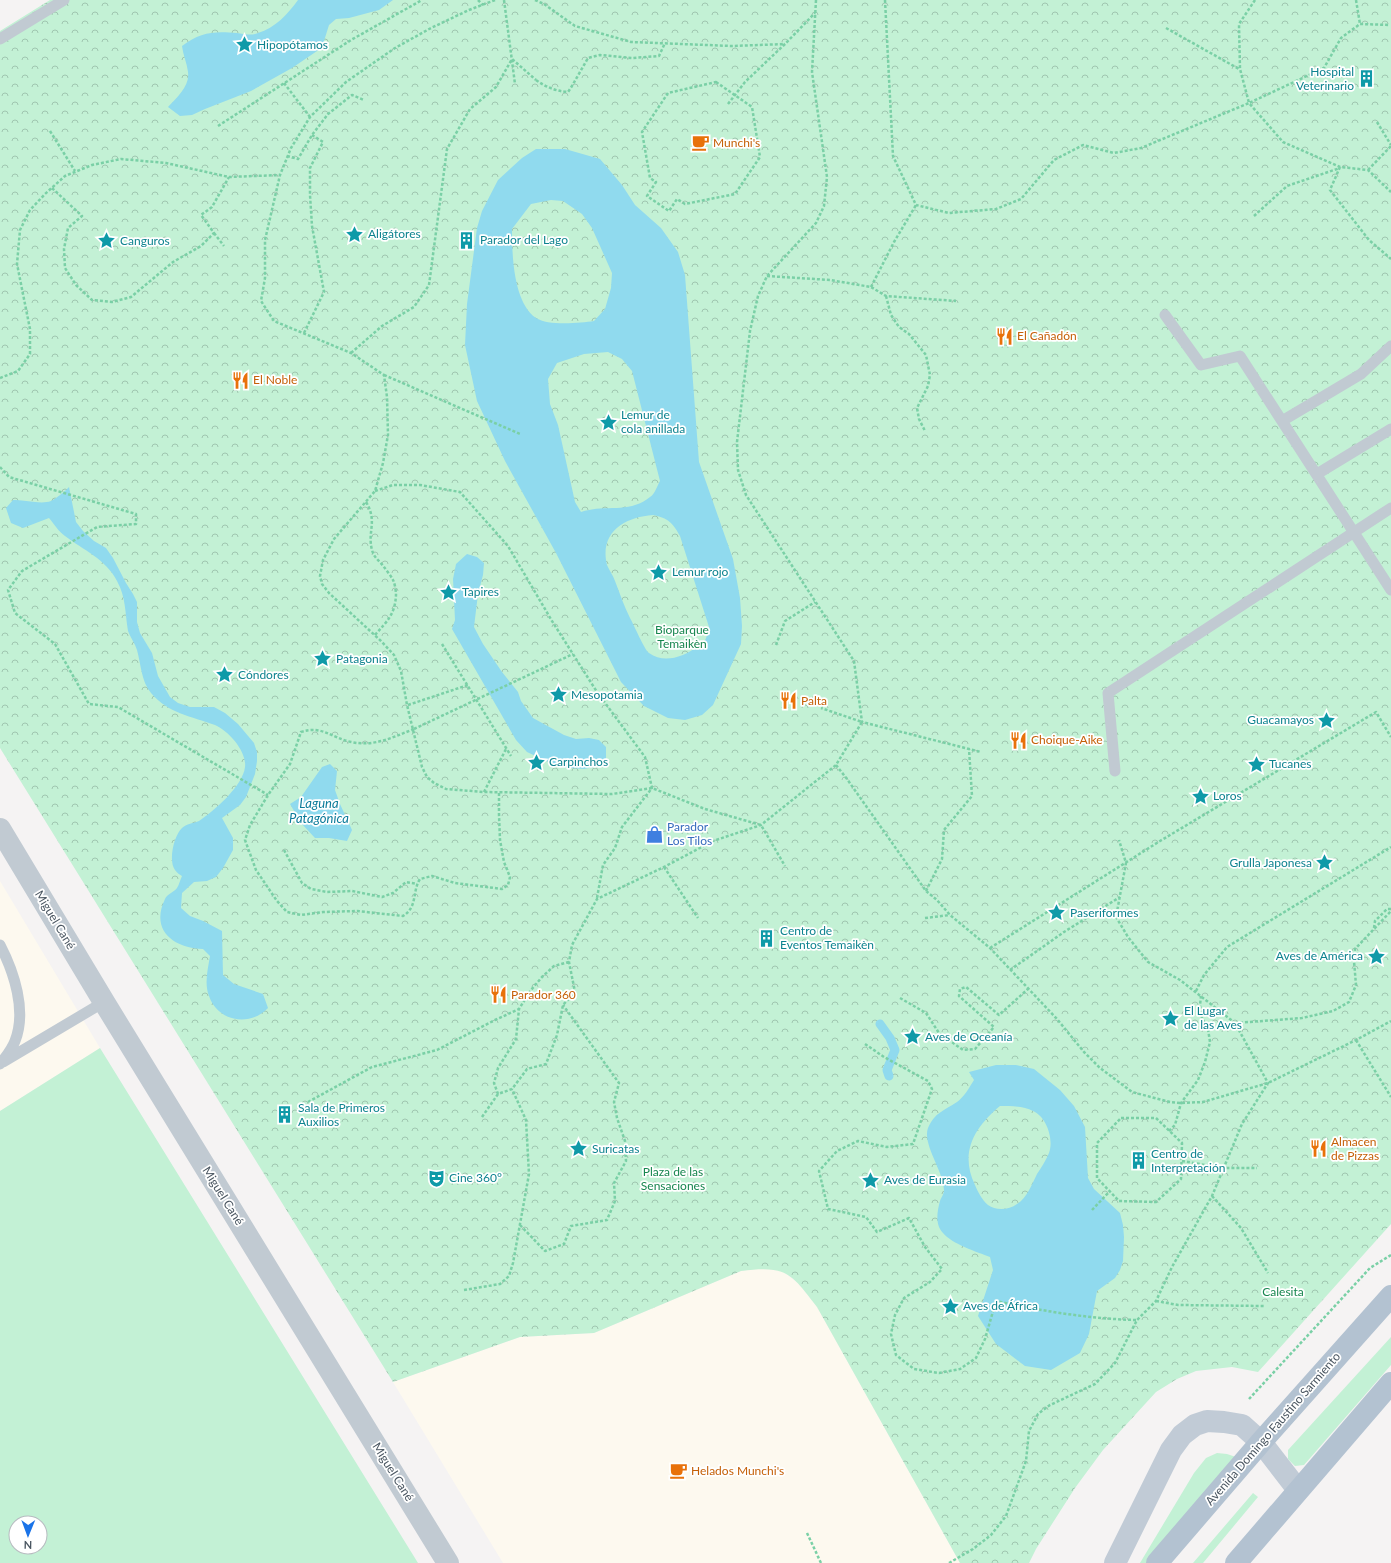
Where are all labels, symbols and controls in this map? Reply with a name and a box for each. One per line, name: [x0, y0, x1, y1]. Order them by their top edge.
place icon: Hipopótamos: [234, 35, 254, 55]
place label: Hipopótamos: [257, 37, 328, 52]
place label: Hospital Veterinario: [1296, 64, 1354, 93]
building icon: Hospital Veterinario: [1357, 69, 1377, 89]
cafe icon: Munchi's: [690, 133, 710, 153]
place label: Munchi's: [713, 135, 760, 150]
place icon: Aligátores: [345, 224, 365, 244]
place label: Aligátores: [368, 226, 421, 241]
building icon: Parador del Lago: [457, 230, 477, 250]
place icon: Canguros: [97, 231, 117, 251]
place label: Parador del Lago: [480, 232, 568, 247]
place label: Canguros: [120, 233, 170, 248]
restaurant icon: El Cañadón: [994, 326, 1014, 346]
place label: El Cañadón: [1017, 328, 1077, 343]
restaurant icon: El Noble: [230, 370, 250, 390]
place label: El Noble: [253, 372, 297, 387]
place label: Lemur de cola anillada: [621, 407, 685, 436]
place icon: Lemur de cola anillada: [598, 412, 618, 432]
place icon: Lemur rojo: [649, 562, 669, 582]
place label: Lemur rojo: [672, 564, 729, 579]
place icon: Tapires: [439, 582, 459, 602]
place label: Tapires: [462, 584, 499, 599]
park label: Bioparque Temaikèn: [655, 622, 709, 651]
place icon: Patagonia: [313, 649, 333, 669]
place label: Patagonia: [336, 651, 388, 666]
place icon: Cóndores: [215, 665, 235, 685]
place label: Cóndores: [238, 667, 289, 682]
place icon: Mesopotamia: [548, 685, 568, 705]
place label: Mesopotamia: [571, 687, 643, 702]
restaurant icon: Palta: [778, 691, 798, 711]
place label: Palta: [801, 693, 827, 708]
place icon: Guacamayos: [1317, 710, 1337, 730]
place label: Guacamayos: [1247, 712, 1314, 727]
restaurant icon: Choique-Aike: [1008, 730, 1028, 750]
place label: Choique-Aike: [1031, 732, 1103, 747]
place icon: Carpinchos: [526, 752, 546, 772]
place label: Carpinchos: [549, 754, 608, 769]
place icon: Tucanes: [1246, 754, 1266, 774]
place label: Tucanes: [1269, 756, 1311, 771]
place icon: Loros: [1190, 786, 1210, 806]
place label: Loros: [1213, 788, 1242, 803]
water label: Laguna Patagónica: [289, 795, 349, 826]
place label: Parador Los Tilos: [667, 819, 712, 848]
shop icon: Parador Los Tilos: [644, 824, 664, 844]
place icon: Grulla Japonesa: [1315, 853, 1335, 873]
place label: Grulla Japonesa: [1229, 855, 1312, 870]
street label: Miguel Cané: [32, 888, 79, 952]
place icon: Paseriformes: [1047, 903, 1067, 923]
place label: Paseriformes: [1070, 905, 1138, 920]
place label: Centro de Eventos Temaikèn: [780, 923, 874, 952]
building icon: Centro de Eventos Temaikèn: [757, 928, 777, 948]
place icon: Aves de América: [1366, 946, 1386, 966]
place label: Aves de América: [1276, 948, 1363, 963]
restaurant icon: Parador 360: [488, 985, 508, 1005]
place label: Parador 360: [511, 987, 576, 1002]
place label: El Lugar de las Aves: [1184, 1003, 1242, 1032]
place icon: El Lugar de las Aves: [1161, 1008, 1181, 1028]
place icon: Aves de Oceanía: [902, 1027, 922, 1047]
place label: Aves de Oceanía: [925, 1029, 1012, 1044]
place label: Sala de Primeros Auxilios: [298, 1100, 385, 1129]
building icon: Sala de Primeros Auxilios: [275, 1105, 295, 1125]
place label: Almacen de Pizzas: [1331, 1134, 1379, 1163]
place icon: Suricatas: [569, 1139, 589, 1159]
restaurant icon: Almacen de Pizzas: [1308, 1139, 1328, 1159]
place label: Suricatas: [592, 1141, 639, 1156]
place label: Centro de Interpretación: [1151, 1146, 1225, 1175]
building icon: Centro de Interpretación: [1128, 1151, 1148, 1171]
street label: Miguel Cané: [200, 1164, 247, 1228]
park label: Plaza de las Sensaciones: [641, 1164, 705, 1193]
theatre icon: Cine 360°: [426, 1168, 446, 1188]
place label: Cine 360°: [449, 1170, 502, 1185]
place icon: Aves de Eurasia: [861, 1170, 881, 1190]
place label: Aves de Eurasia: [884, 1172, 966, 1187]
park label: Calesita: [1262, 1284, 1304, 1299]
place icon: Aves de África: [940, 1296, 960, 1316]
place label: Aves de África: [963, 1298, 1038, 1313]
street label: Avenida Domingo Faustino Sarmiento: [1202, 1349, 1343, 1508]
street label: Miguel Cané: [370, 1440, 417, 1504]
cafe icon: Helados Munchi's: [668, 1461, 688, 1481]
place label: Helados Munchi's: [691, 1463, 784, 1478]
north arrow: [8, 1515, 48, 1555]
text: N: [23, 1539, 32, 1552]

